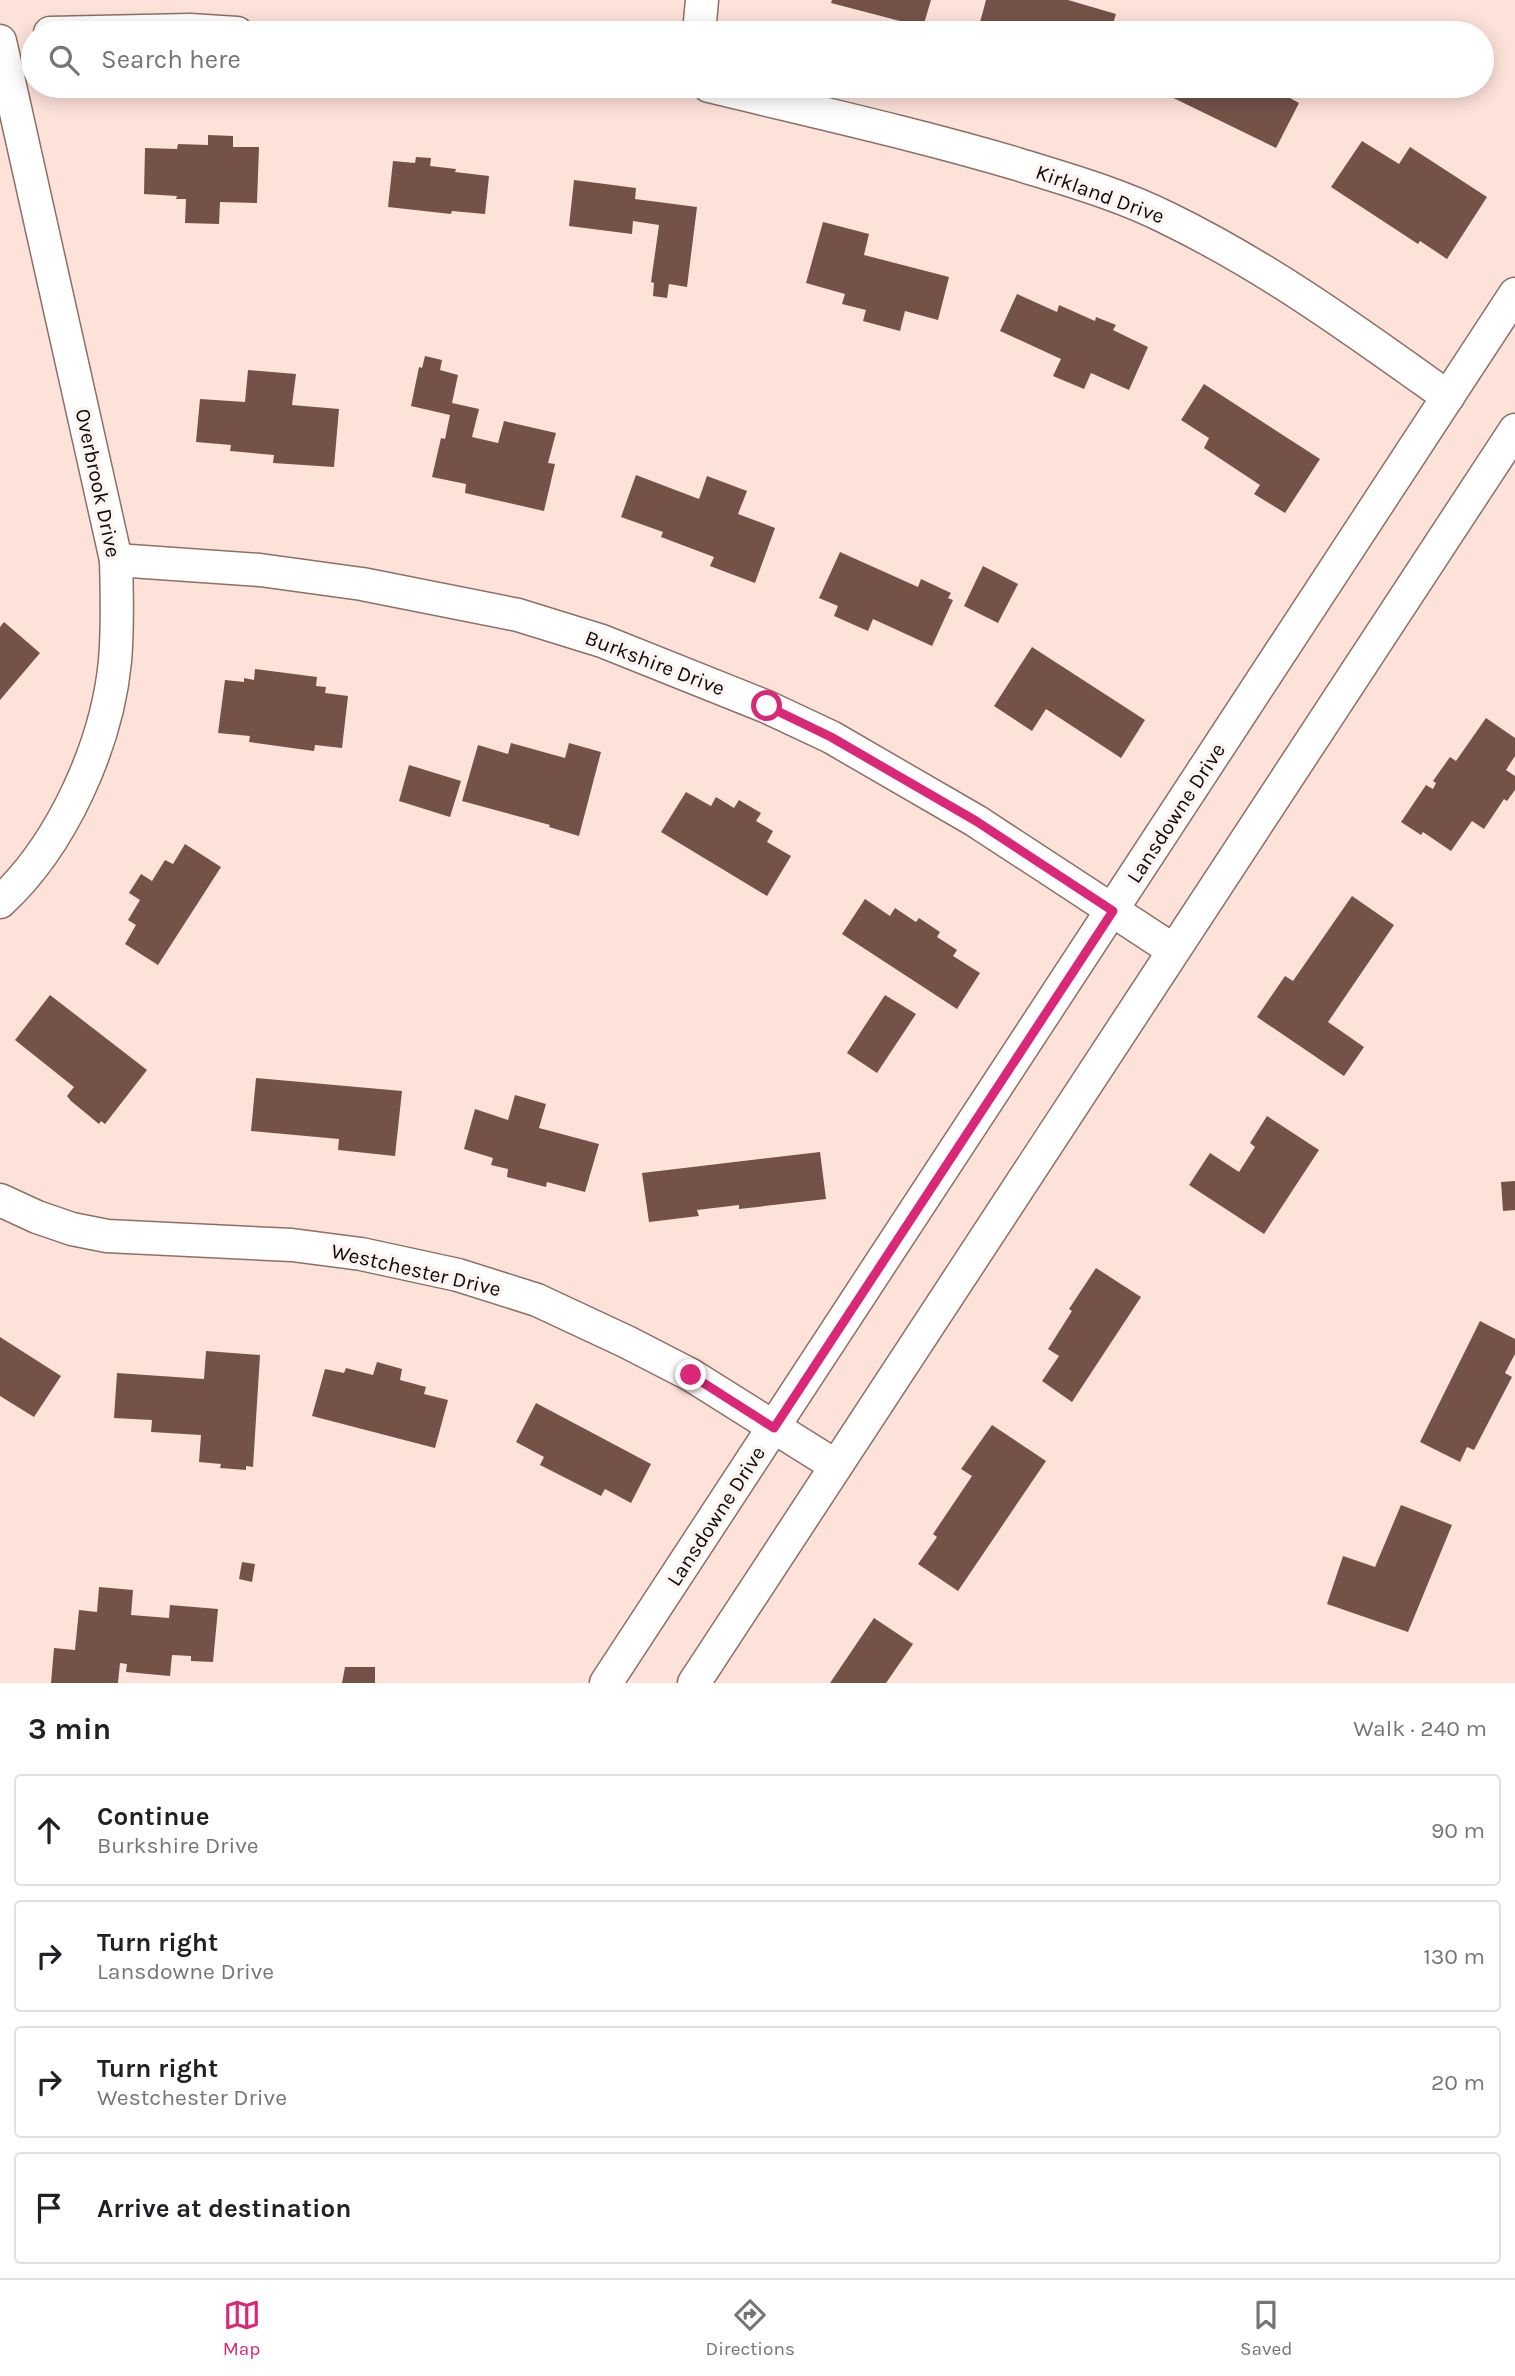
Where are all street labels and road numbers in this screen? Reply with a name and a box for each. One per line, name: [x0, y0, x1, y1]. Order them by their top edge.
street label: Kirkland Drive: [1032, 160, 1168, 228]
street label: Overbrook Drive: [71, 406, 125, 560]
street label: Burkshire Drive: [582, 625, 728, 701]
street label: Lansdowne Drive: [1122, 739, 1230, 887]
street label: Westchester Drive: [329, 1239, 503, 1301]
street label: Lansdowne Drive: [662, 1442, 770, 1590]

